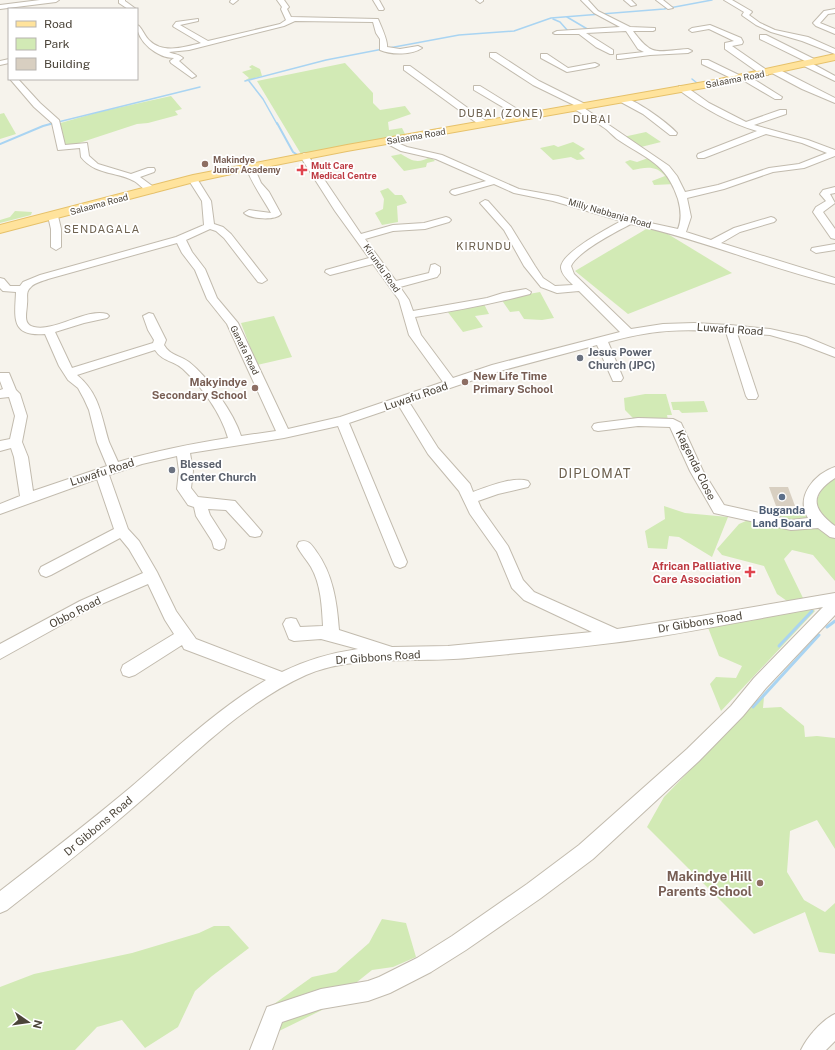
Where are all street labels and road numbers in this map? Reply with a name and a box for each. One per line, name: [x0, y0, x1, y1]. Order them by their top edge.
street label: Salaama Road: [705, 68, 765, 90]
street label: Salaama Road: [386, 125, 446, 147]
street label: Salaama Road: [69, 191, 129, 217]
street label: Milly Nabbanja Road: [567, 196, 653, 230]
street label: Kirundu Road: [361, 242, 403, 294]
street label: Luwafu Road: [696, 321, 764, 337]
street label: Ganafa Road: [228, 323, 262, 377]
street label: Luwafu Road: [383, 379, 449, 413]
street label: Kagenda Close: [674, 428, 718, 502]
street label: Luwafu Road: [68, 456, 136, 488]
street label: Obbo Road: [47, 594, 103, 630]
street label: Dr Gibbons Road: [657, 609, 743, 635]
street label: Dr Gibbons Road: [335, 648, 421, 666]
street label: Dr Gibbons Road: [61, 794, 135, 858]

